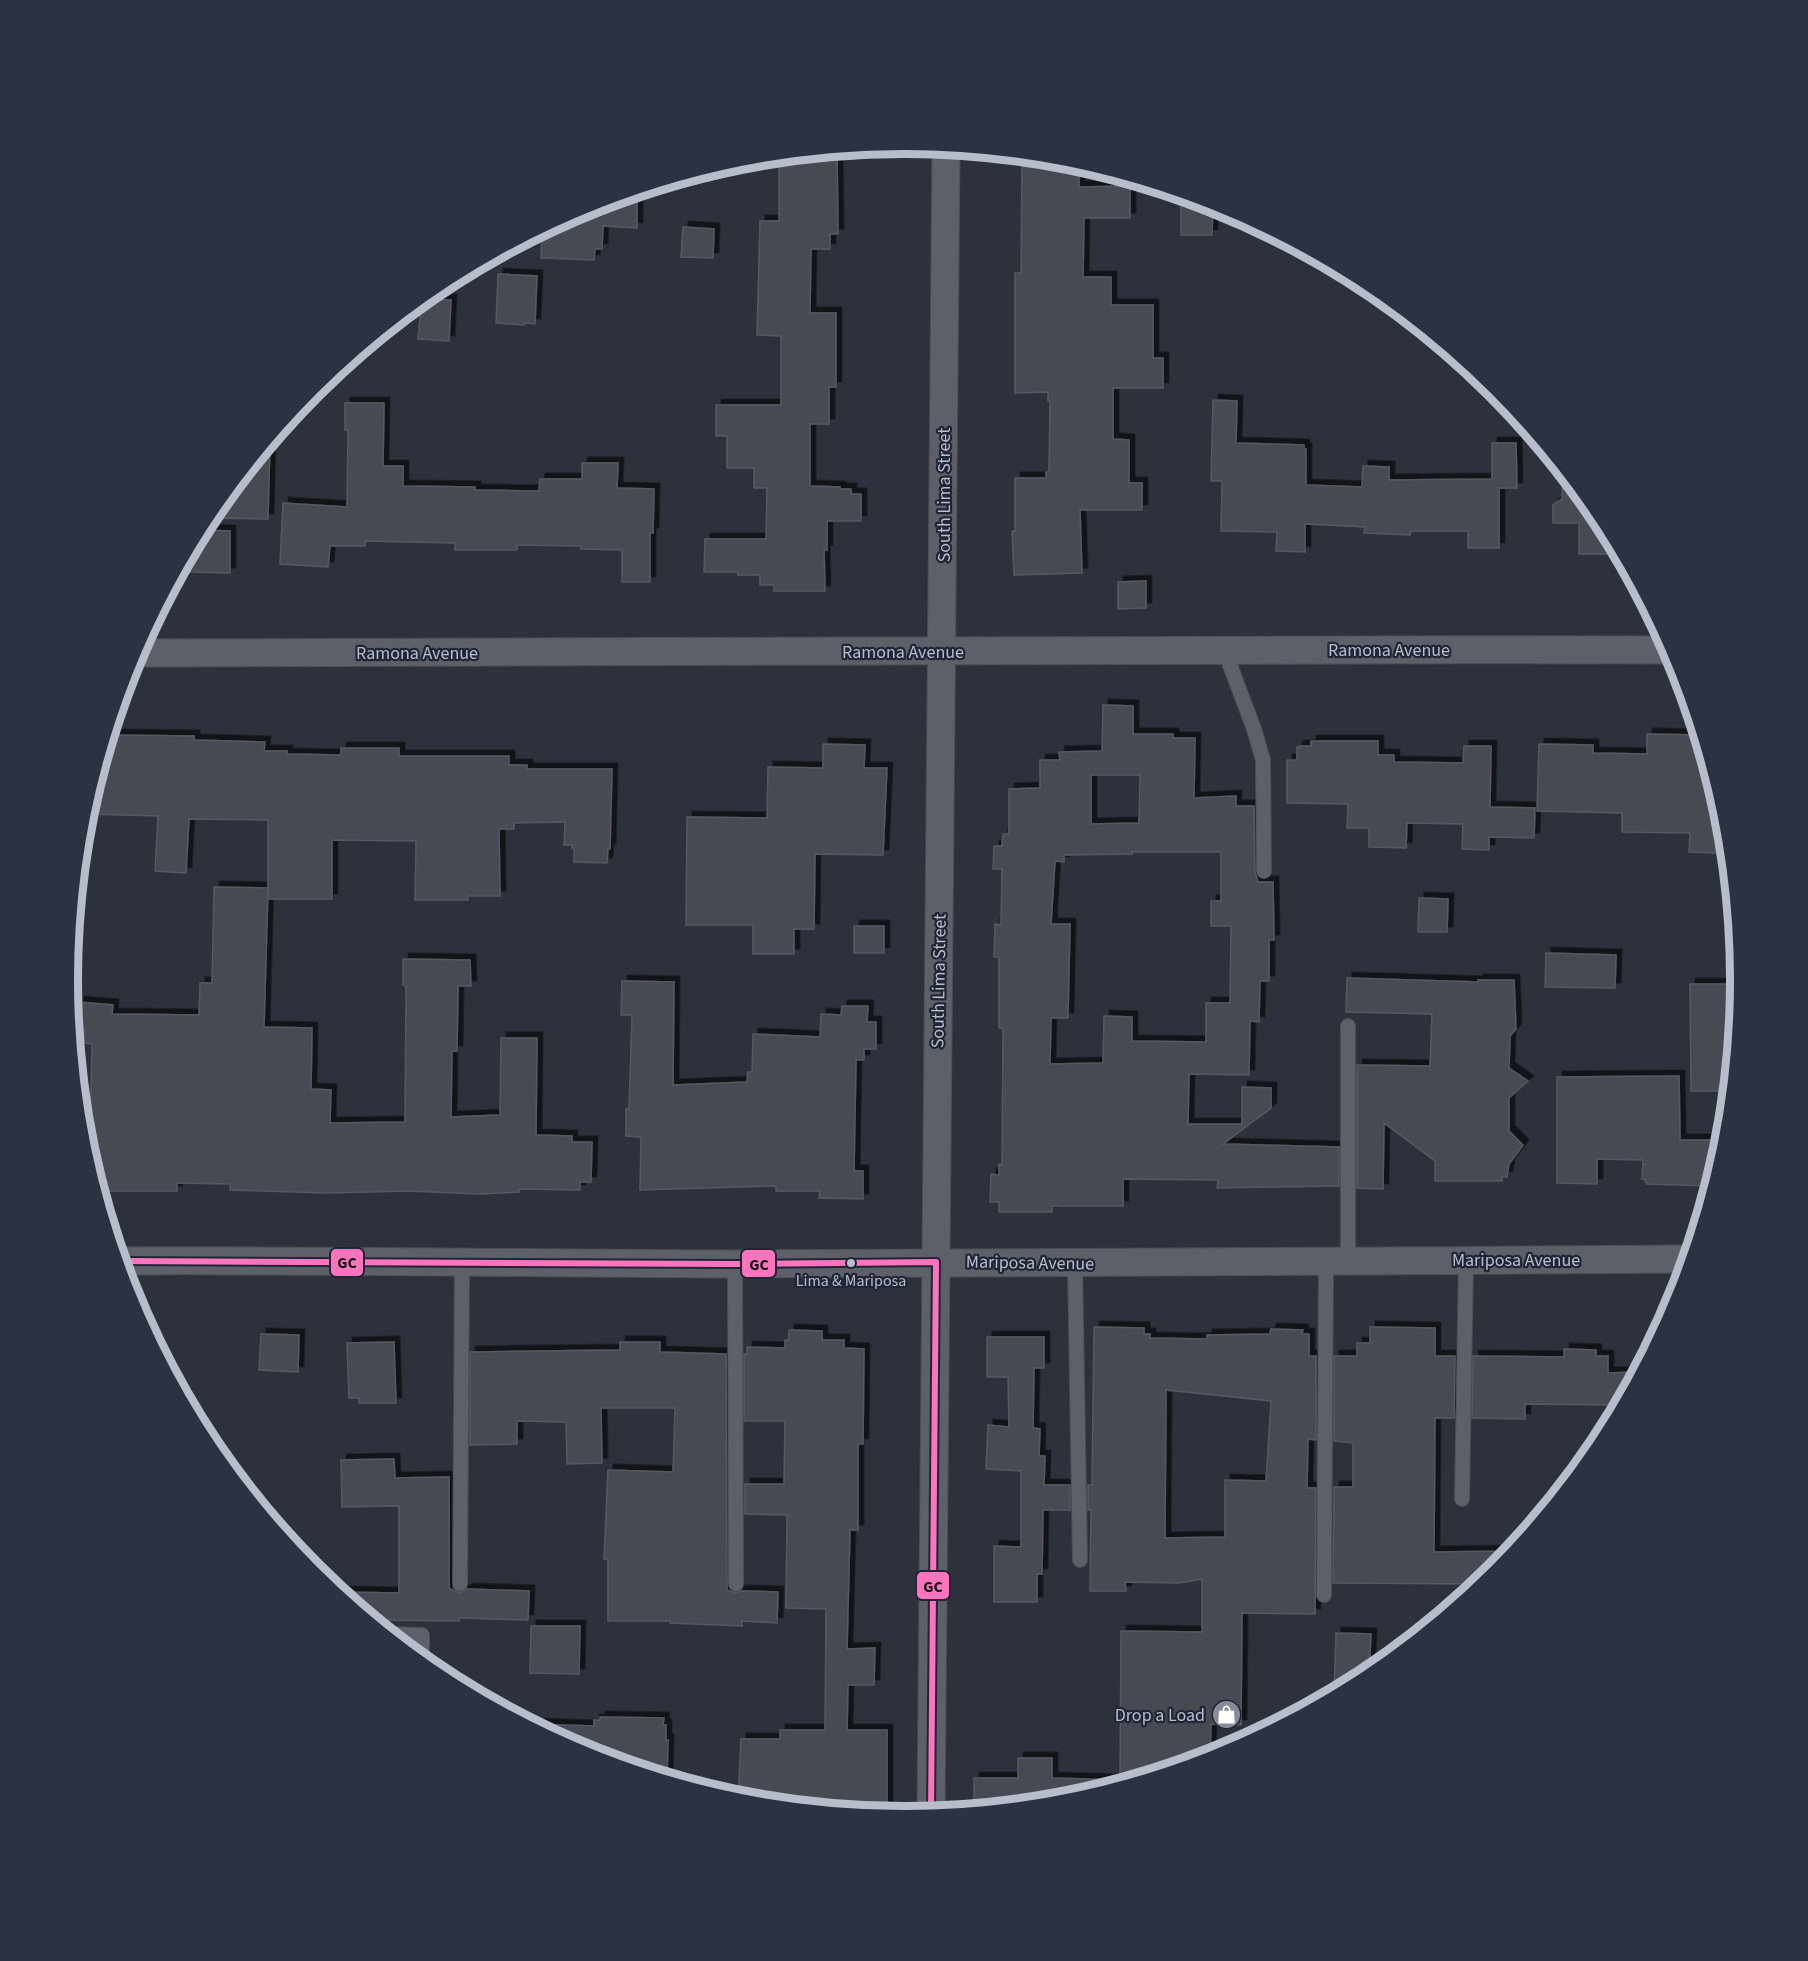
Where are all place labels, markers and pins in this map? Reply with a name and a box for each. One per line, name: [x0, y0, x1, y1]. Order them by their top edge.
marker: Lima & Mariposa: [845, 1257, 857, 1269]
place label: Lima & Mariposa: [796, 1270, 906, 1292]
shop icon: Drop a Load: [1210, 1699, 1242, 1731]
place label: Drop a Load: [1115, 1703, 1205, 1728]

